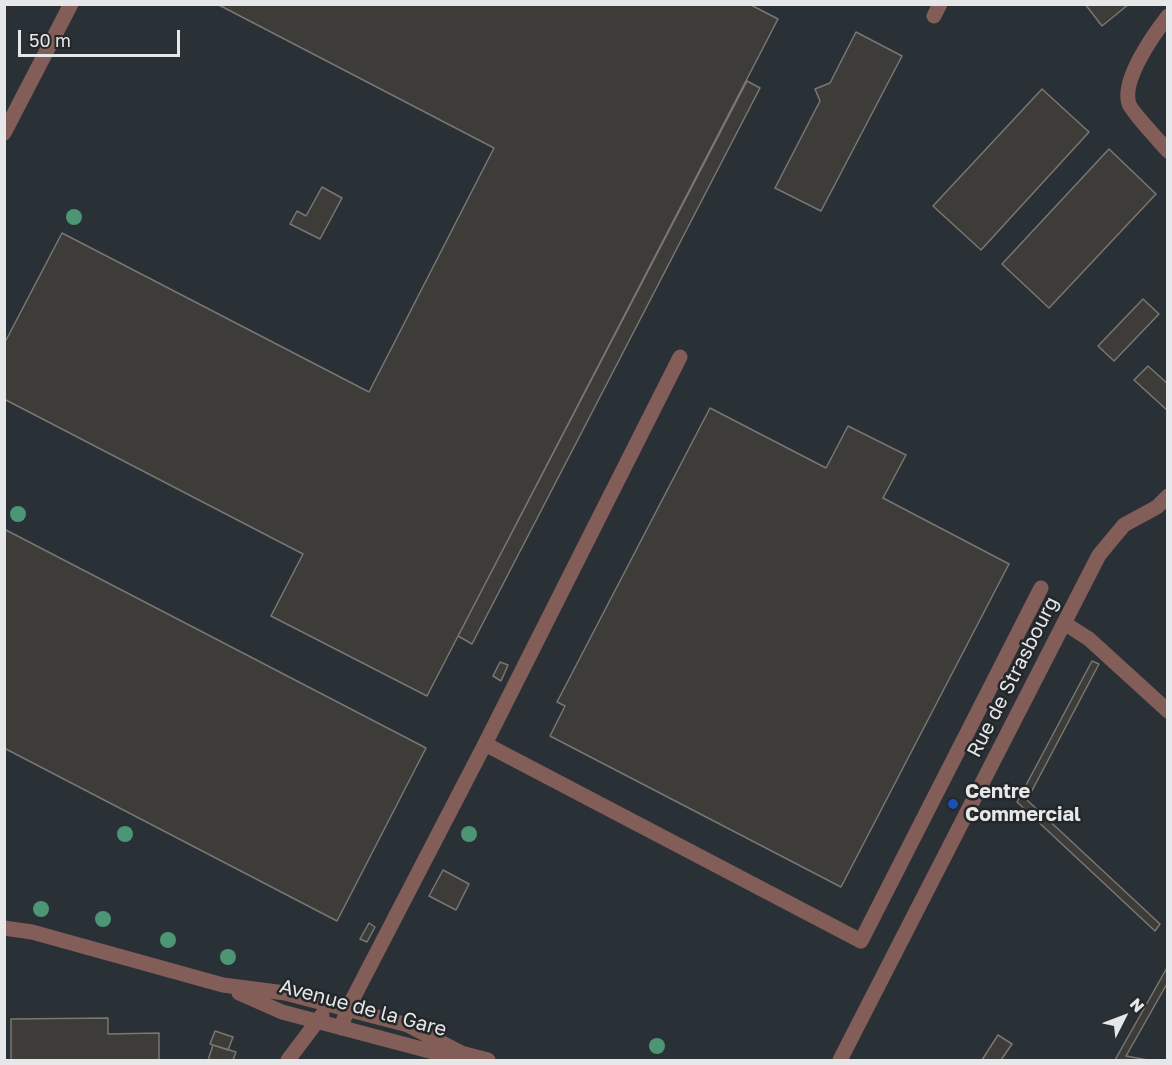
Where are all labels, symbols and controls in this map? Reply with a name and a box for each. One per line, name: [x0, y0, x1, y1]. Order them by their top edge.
scale bar: [21, 18, 183, 56]
text: 50 m: [29, 29, 71, 51]
street label: Rue de Strasbourg: [962, 593, 1064, 761]
place label: Centre Commercial: [965, 780, 1081, 827]
marker: Centre Commercial: [946, 797, 960, 811]
street label: Avenue de la Gare: [277, 974, 449, 1042]
north arrow: [1094, 987, 1154, 1047]
text: N: [1126, 994, 1149, 1016]

